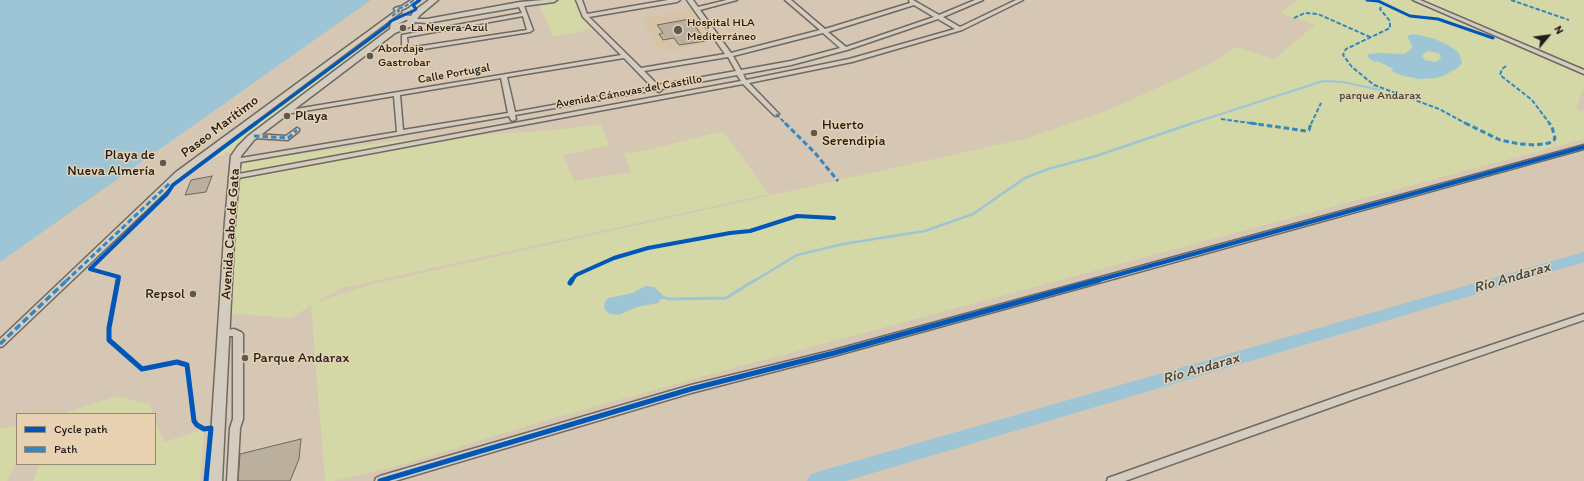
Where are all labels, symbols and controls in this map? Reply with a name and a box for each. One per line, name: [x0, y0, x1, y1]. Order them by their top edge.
place label: Hospital HLA Mediterráneo: [687, 16, 756, 44]
north arrow: [1528, 16, 1568, 56]
place label: La Nevera Azul: [411, 21, 488, 35]
marker: La Nevera Azul: [398, 23, 408, 33]
marker: Hospital HLA Mediterráneo: [672, 24, 684, 36]
text: N: [1551, 24, 1566, 36]
place label: Abordaje Gastrobar: [378, 42, 430, 70]
marker: Abordaje Gastrobar: [365, 51, 375, 61]
street label: Calle Portugal: [417, 61, 491, 87]
street label: Avenida Cánovas del Castillo: [555, 72, 703, 112]
park label: parque Andarax: [1339, 89, 1421, 103]
street label: Paseo Marítimo: [178, 92, 262, 162]
place label: Playa: [295, 108, 328, 124]
marker: Playa: [282, 111, 292, 121]
place label: Huerto Serendipia: [822, 117, 885, 150]
marker: Huerto Serendipia: [809, 128, 819, 138]
place label: Playa de Nueva Almería: [67, 147, 155, 180]
marker: Playa de Nueva Almería: [158, 158, 168, 168]
street label: Avenida Cabo de Gata: [218, 168, 244, 300]
water label: Río Andarax: [1472, 259, 1552, 297]
place label: Repsol: [145, 286, 185, 302]
marker: Repsol: [188, 289, 198, 299]
place label: Parque Andarax: [253, 350, 349, 366]
water label: Río Andarax: [1161, 350, 1241, 388]
marker: Parque Andarax: [240, 353, 250, 363]
legend: [16, 413, 156, 465]
text: Cycle path: [54, 422, 108, 436]
text: Path: [54, 442, 77, 456]

